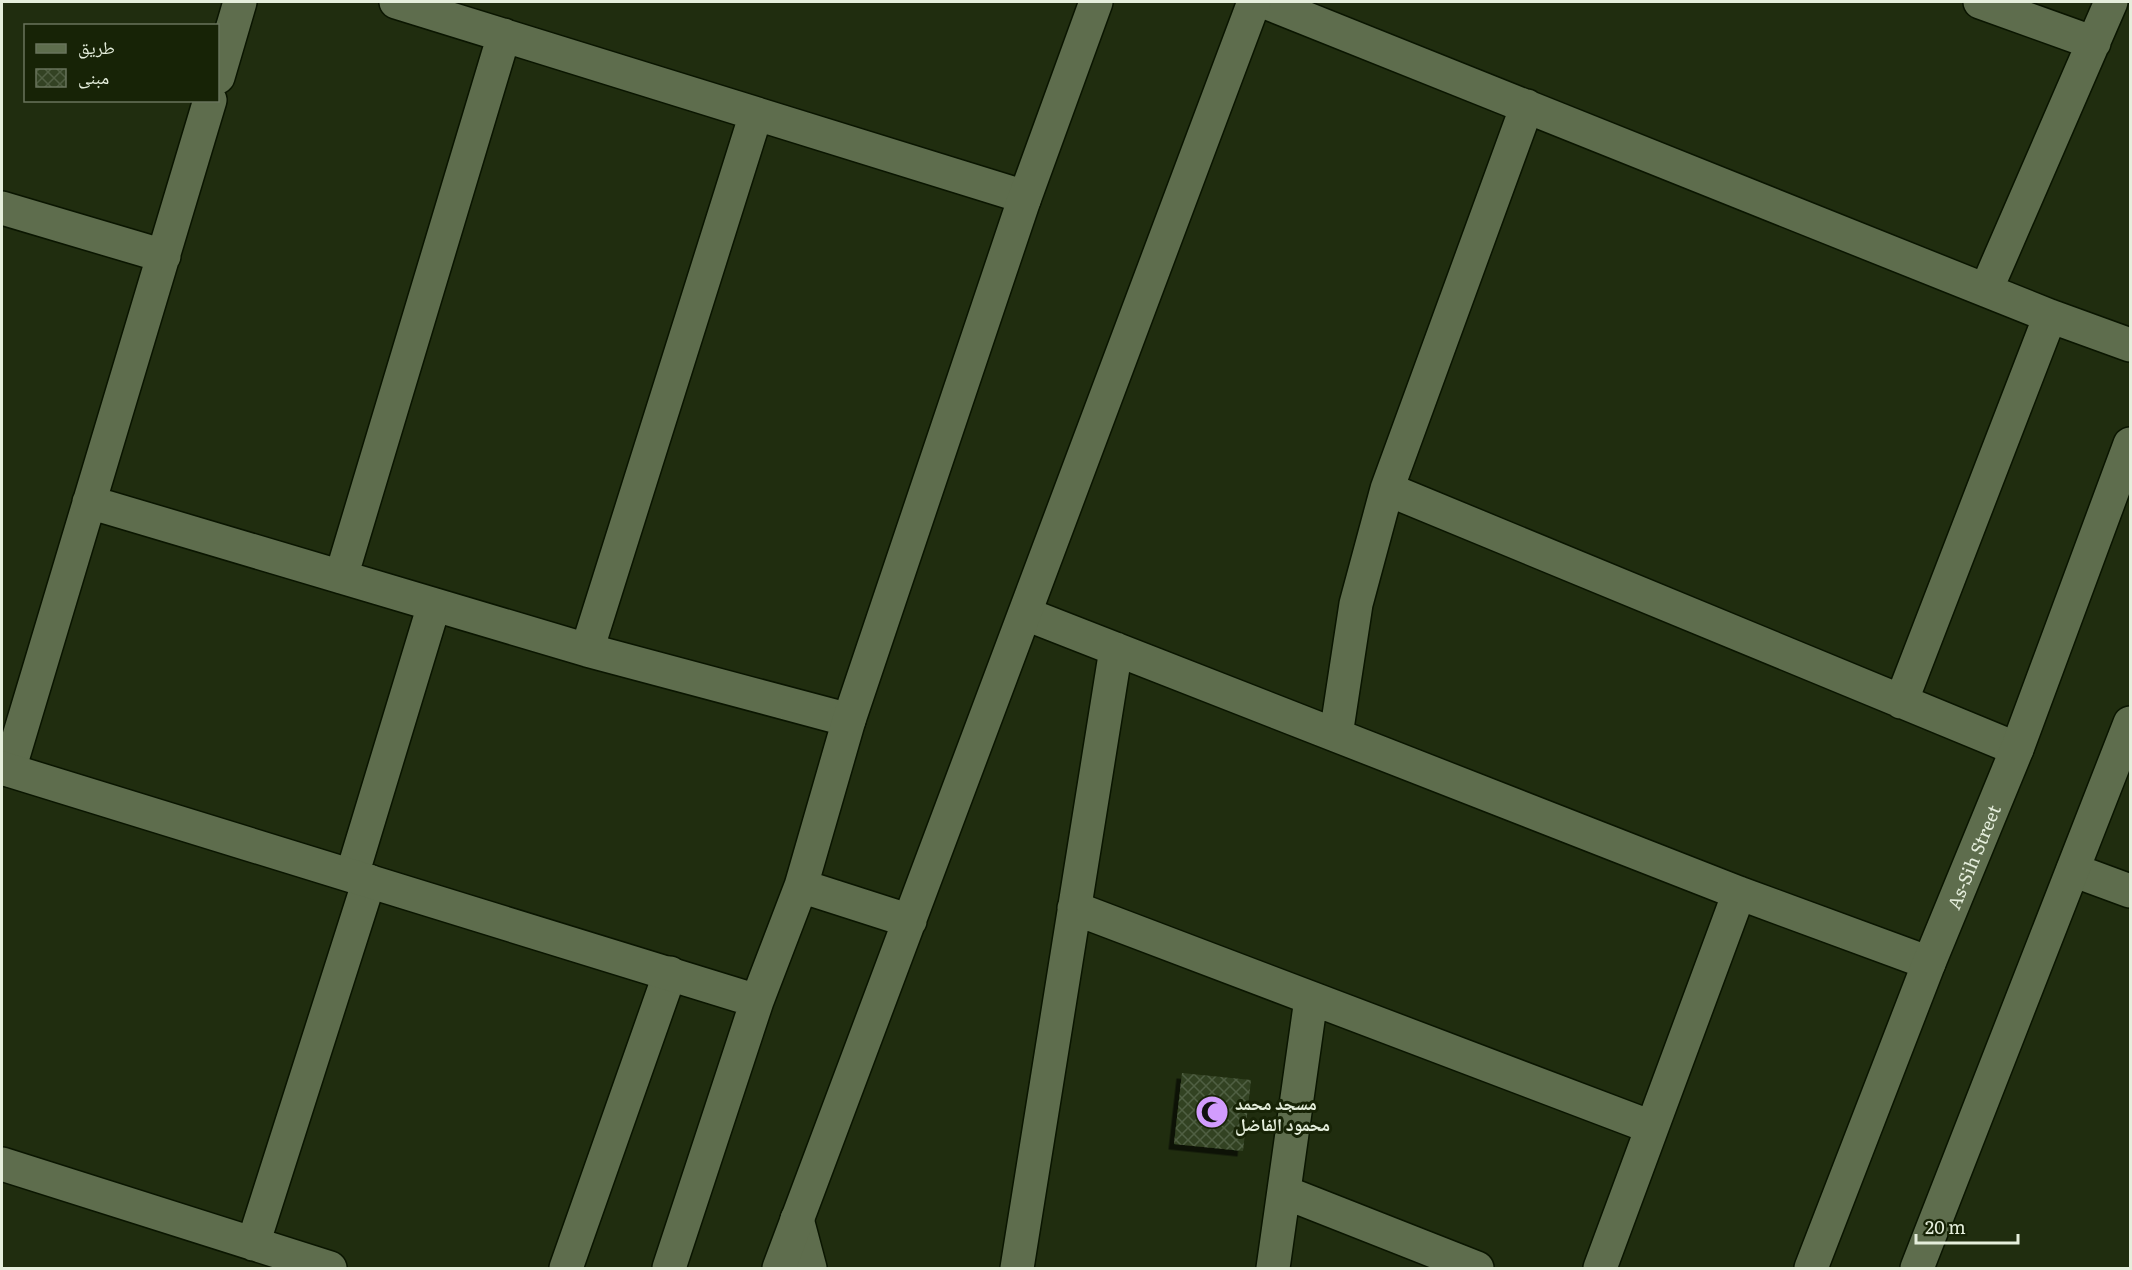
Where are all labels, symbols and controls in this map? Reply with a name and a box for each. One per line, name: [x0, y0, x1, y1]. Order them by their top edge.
legend: [24, 24, 219, 102]
text: طريق: [78, 33, 115, 60]
text: مبنى: [78, 63, 109, 90]
street label: As-Sih Street: [1939, 800, 2007, 913]
place label: مسجد محمد محمود الفاضل: [1235, 1089, 1330, 1137]
mosque icon: مسجد محمد محمود الفاضل: [1194, 1094, 1230, 1130]
scale bar: [1916, 1207, 2018, 1245]
text: 20 m: [1925, 1213, 1966, 1240]

